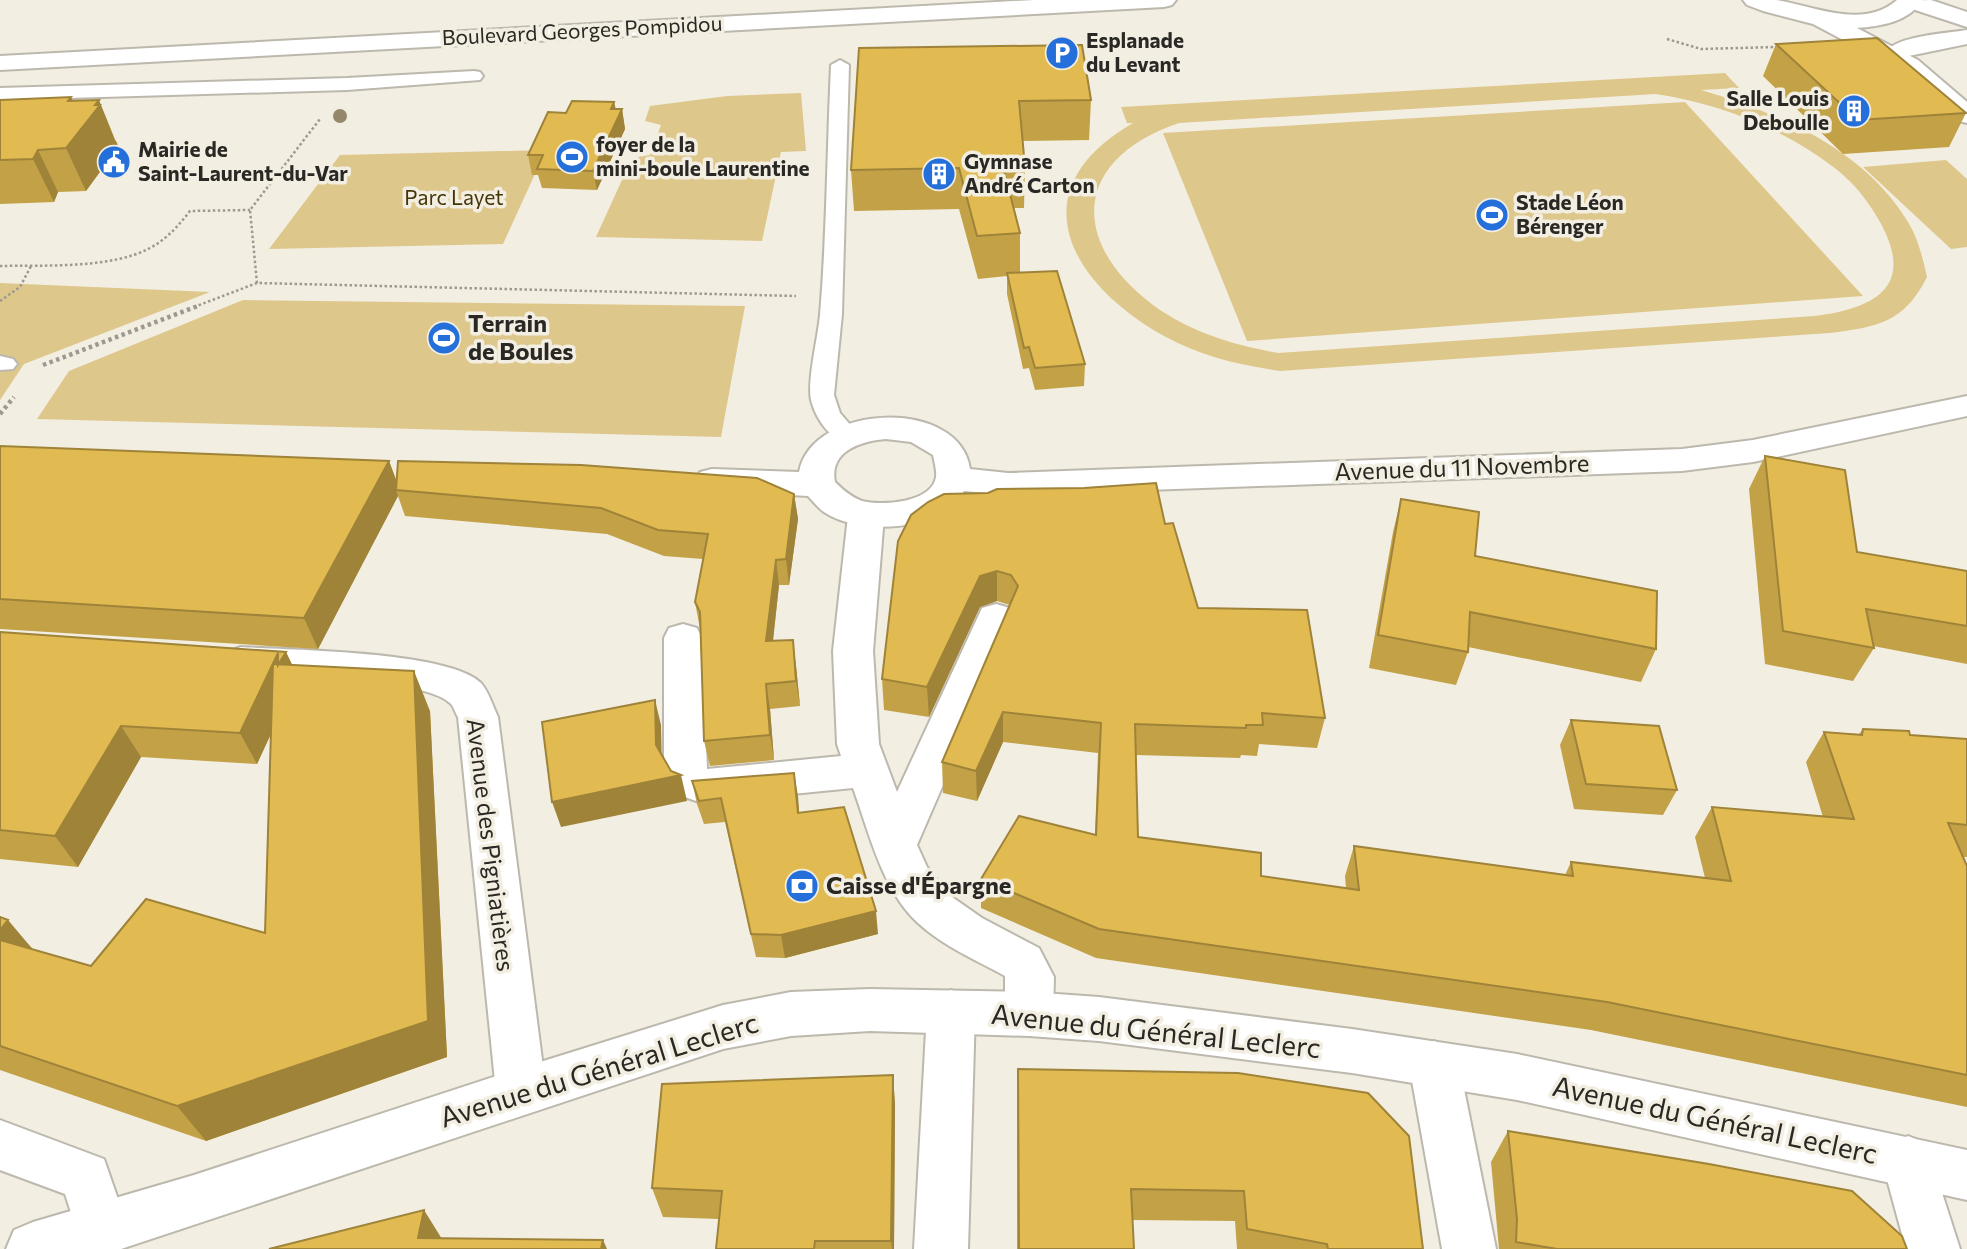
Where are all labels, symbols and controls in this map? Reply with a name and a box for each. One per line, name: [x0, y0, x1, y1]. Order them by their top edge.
street label: Boulevard Georges Pompidou: [441, 10, 723, 49]
place label: Esplanade du Levant: [1086, 27, 1184, 76]
parking icon: Esplanade du Levant: [1043, 34, 1081, 72]
place label: Salle Louis Deboulle: [1726, 85, 1829, 134]
building icon: Salle Louis Deboulle: [1835, 92, 1873, 130]
place label: foyer de la mini-boule Laurentine: [596, 131, 810, 180]
place label: Mairie de Saint-Laurent-du-Var: [138, 136, 348, 185]
sports icon: foyer de la mini-boule Laurentine: [553, 138, 591, 176]
public building icon: Mairie de Saint-Laurent-du-Var: [95, 143, 133, 181]
place label: Gymnase André Carton: [964, 148, 1095, 197]
building icon: Gymnase André Carton: [920, 155, 958, 193]
park label: Parc Layet: [404, 184, 504, 209]
place label: Stade Léon Bérenger: [1516, 189, 1624, 238]
sports icon: Stade Léon Bérenger: [1473, 196, 1511, 234]
place label: Terrain de Boules: [468, 308, 574, 365]
sports icon: Terrain de Boules: [425, 319, 463, 357]
street label: Avenue du 11 Novembre: [1334, 448, 1590, 485]
street label: Avenue des Pigniatières: [462, 717, 521, 973]
bank icon: Caisse d'Épargne: [783, 867, 821, 905]
place label: Caisse d'Épargne: [826, 870, 1012, 899]
street label: Avenue du Général Leclerc: [990, 996, 1323, 1064]
street label: Avenue du Général Leclerc: [435, 1004, 762, 1134]
street label: Avenue du Général Leclerc: [1550, 1068, 1881, 1170]

